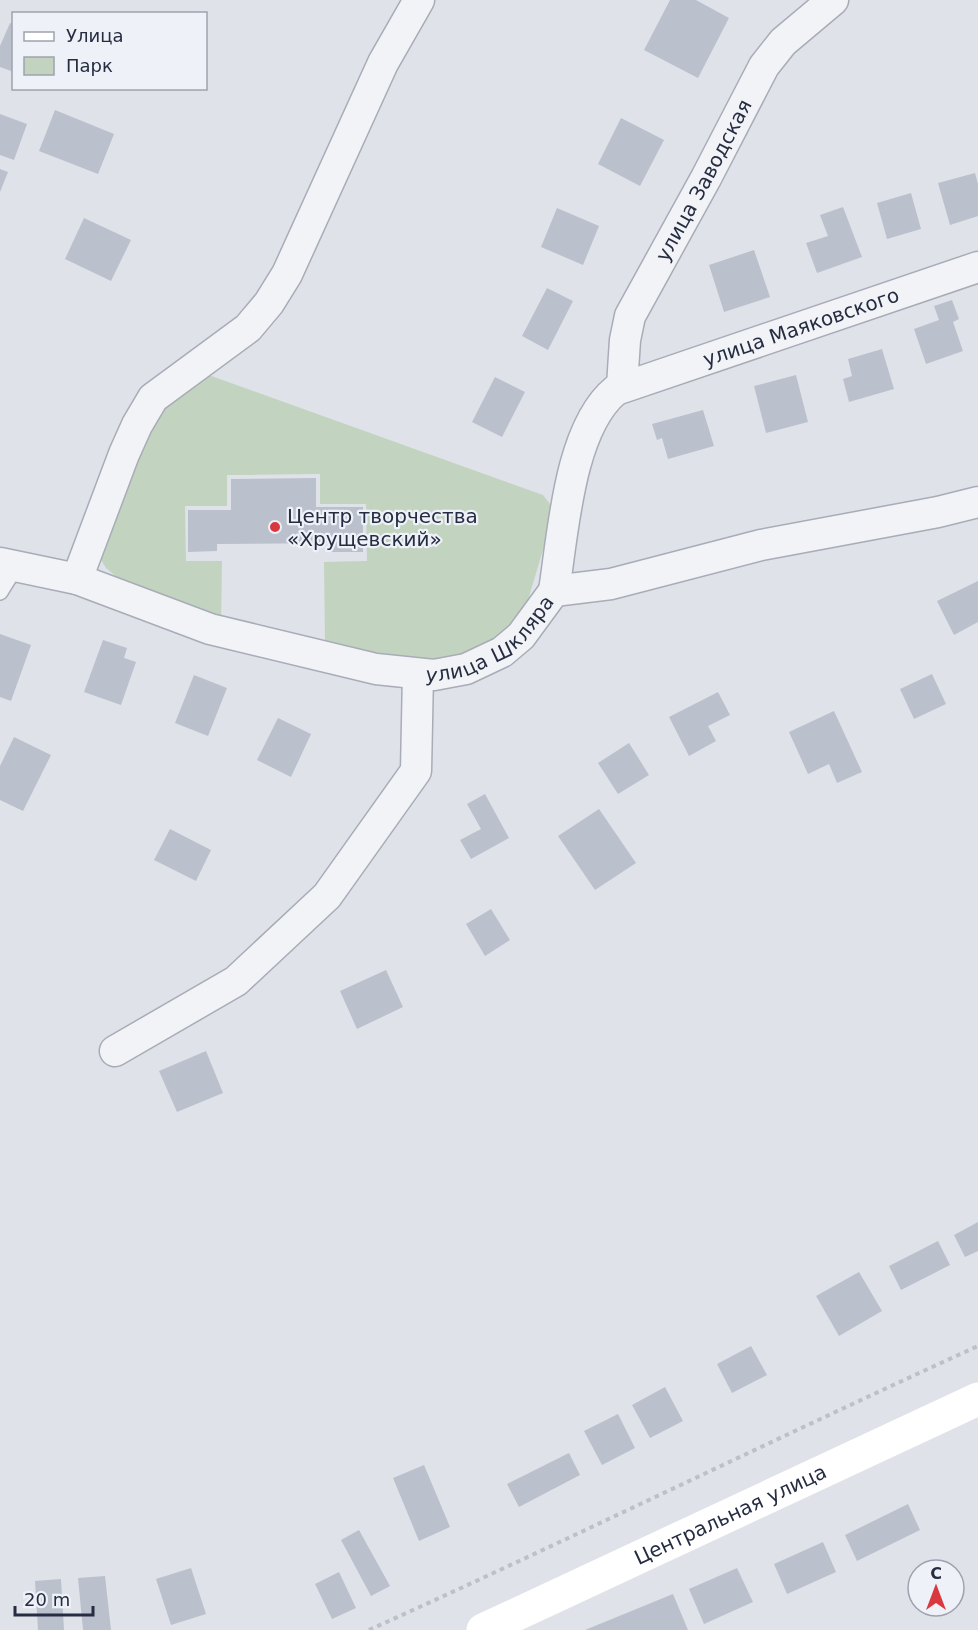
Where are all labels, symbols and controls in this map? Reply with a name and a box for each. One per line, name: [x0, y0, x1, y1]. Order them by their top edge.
legend: [12, 12, 207, 90]
text: Улица: [66, 25, 123, 46]
text: Парк: [66, 55, 113, 76]
street label: улица Заводская: [650, 95, 757, 265]
street label: улица Маяковского: [700, 283, 902, 372]
place label: Центр творчества «Хрущевский»: [287, 504, 478, 551]
marker: Центр творчества «Хрущевский»: [268, 520, 282, 534]
street label: улица Шкляра: [424, 591, 559, 687]
street label: Центральная улица: [630, 1459, 830, 1570]
north arrow: [906, 1558, 966, 1618]
text: С: [930, 1564, 942, 1583]
scale bar: [15, 1579, 93, 1617]
text: 20 m: [24, 1589, 70, 1610]

